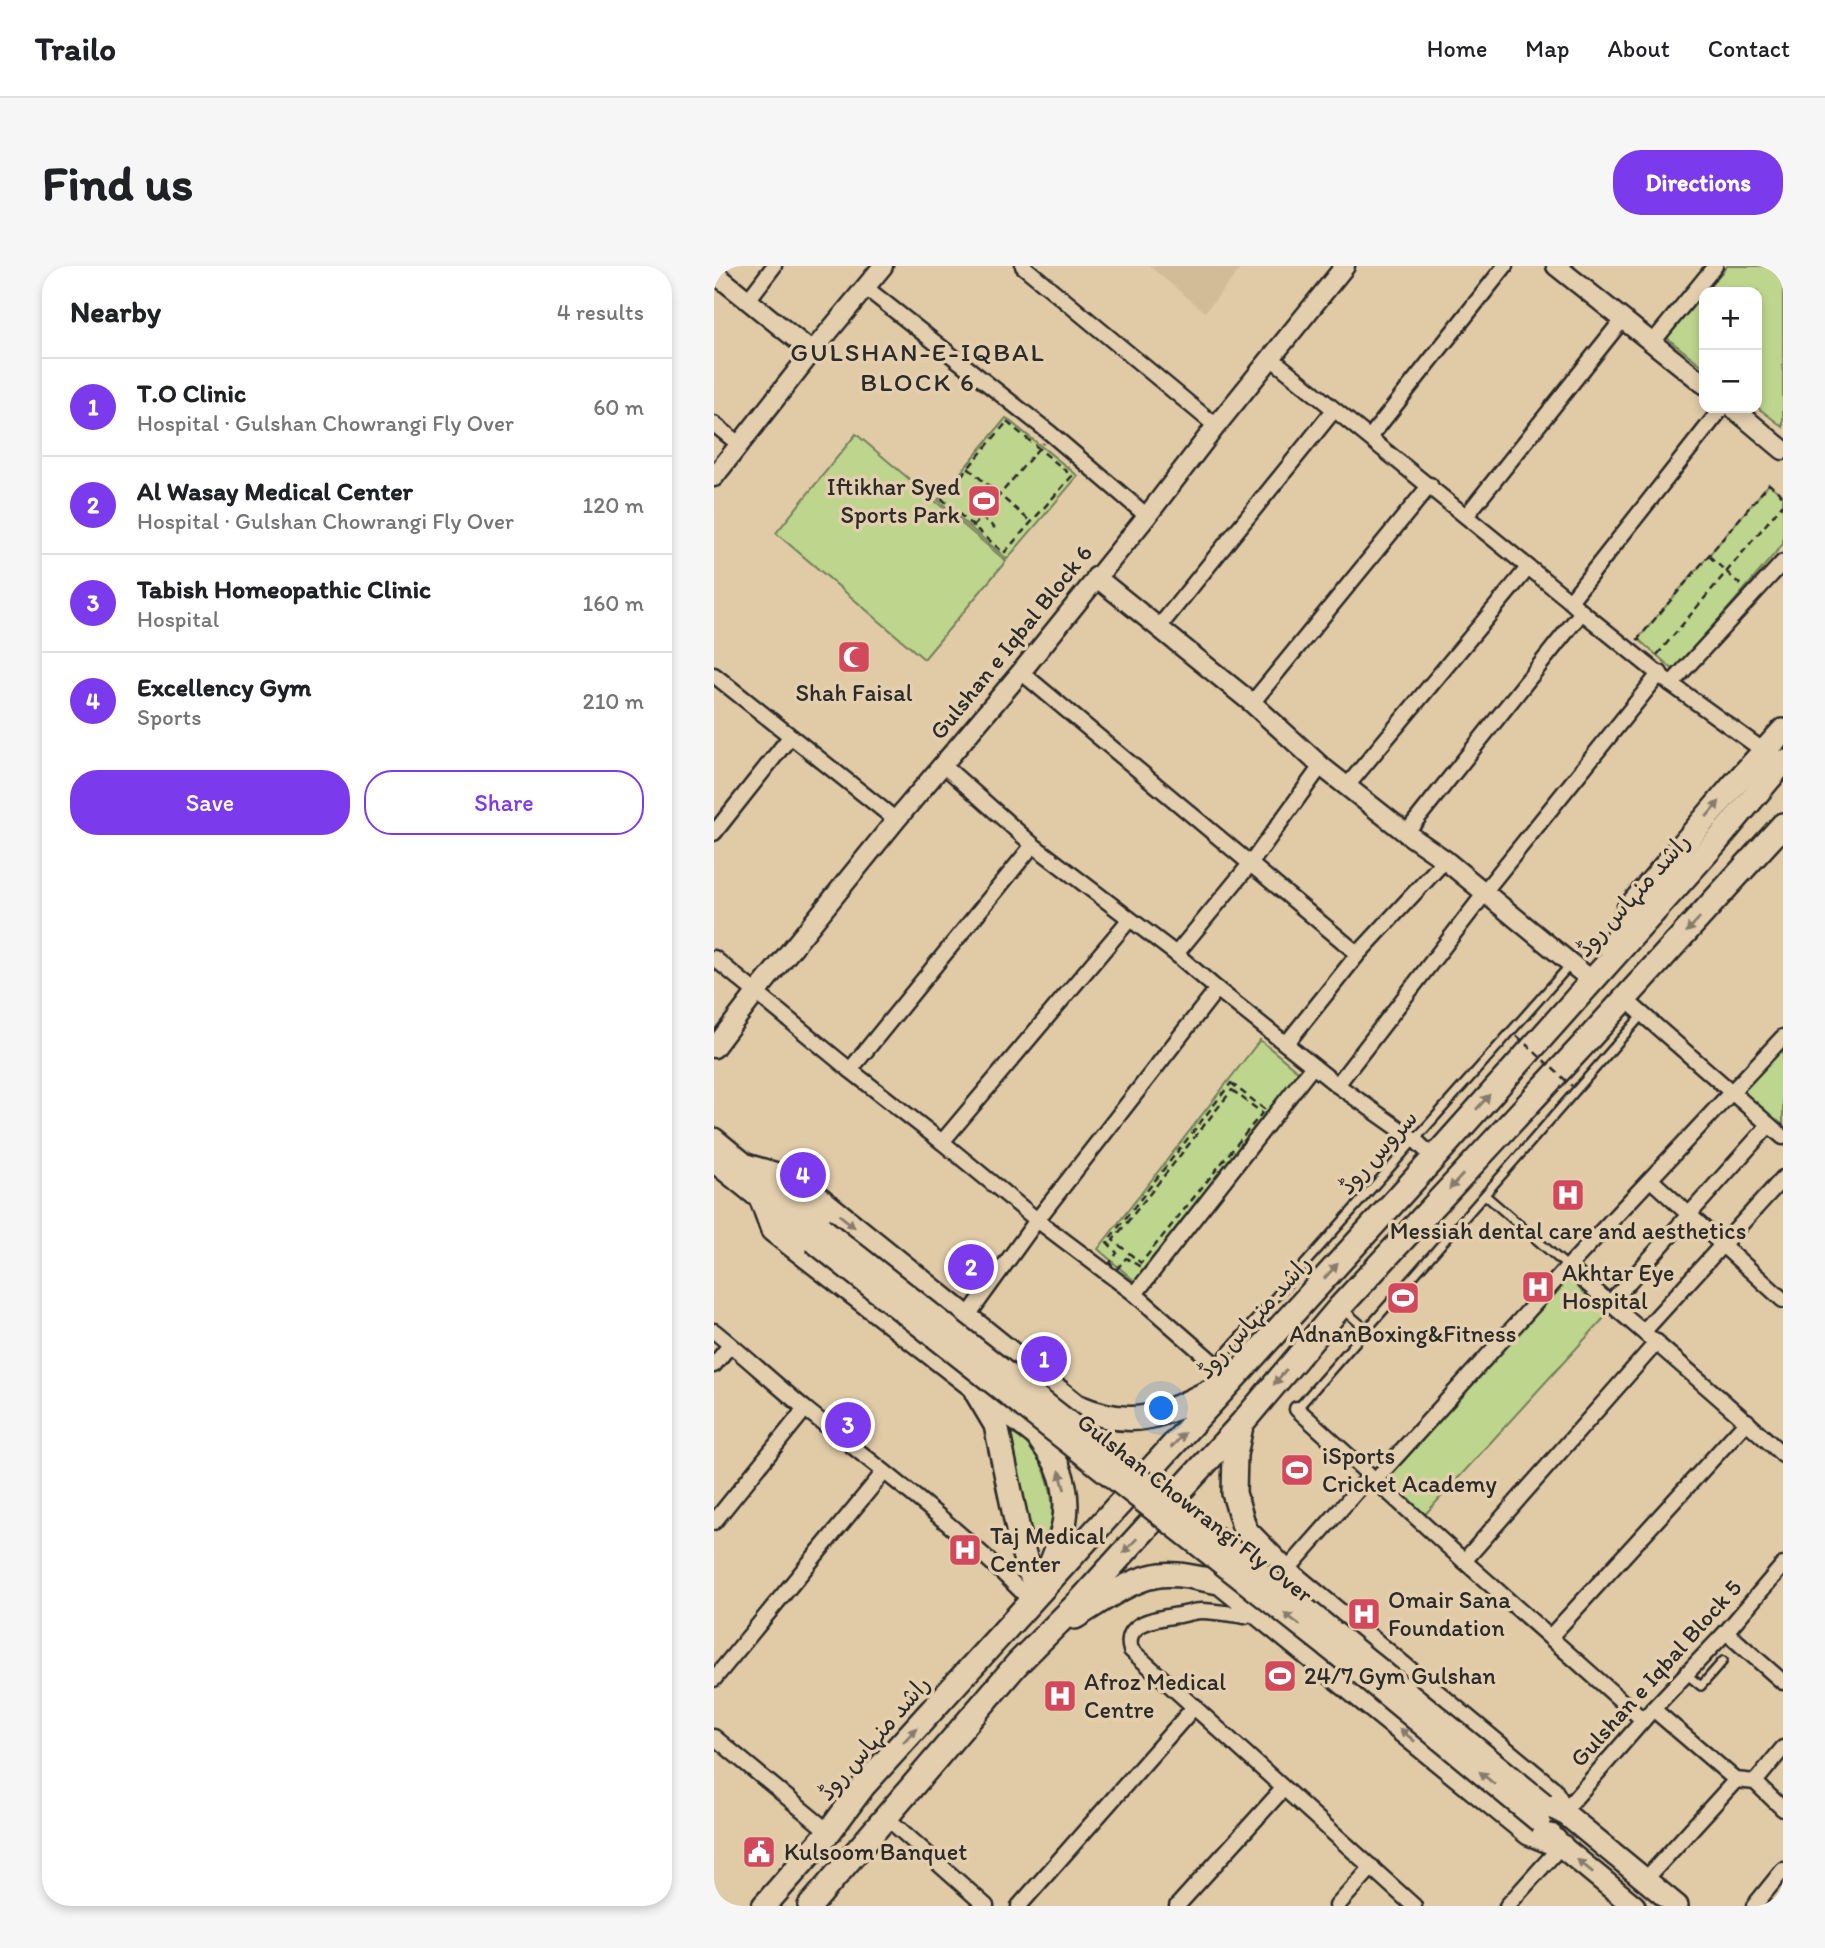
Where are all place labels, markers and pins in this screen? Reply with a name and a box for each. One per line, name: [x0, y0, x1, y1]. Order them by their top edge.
place label: Iftikhar Syed Sports Park: [827, 472, 961, 529]
sports icon: Iftikhar Syed Sports Park: [965, 482, 1003, 520]
mosque icon: Shah Faisal: [835, 638, 873, 676]
place label: Shah Faisal: [796, 678, 913, 707]
pin: 4: [780, 1149, 826, 1201]
hospital icon: Messiah dental care and aesthetics: [1549, 1176, 1587, 1214]
place label: Messiah dental care and aesthetics: [1390, 1216, 1746, 1245]
pin: 2: [948, 1241, 994, 1293]
place label: Akhtar Eye Hospital: [1562, 1258, 1674, 1315]
hospital icon: Akhtar Eye Hospital: [1519, 1268, 1557, 1306]
sports icon: AdnanBoxing&Fitness: [1384, 1279, 1422, 1317]
place label: AdnanBoxing&Fitness: [1290, 1319, 1516, 1348]
pin: 1: [1021, 1333, 1067, 1385]
pin: 3: [825, 1399, 871, 1451]
place label: iSports Cricket Academy: [1322, 1441, 1497, 1498]
sports icon: iSports Cricket Academy: [1278, 1451, 1316, 1489]
place label: Taj Medical Center: [990, 1521, 1105, 1578]
hospital icon: Taj Medical Center: [946, 1531, 984, 1569]
place label: Omair Sana Foundation: [1388, 1585, 1511, 1642]
hospital icon: Omair Sana Foundation: [1345, 1595, 1383, 1633]
sports icon: 24/7 Gym Gulshan: [1261, 1657, 1299, 1695]
place label: 24/7 Gym Gulshan: [1304, 1661, 1496, 1690]
place label: Afroz Medical Centre: [1084, 1667, 1226, 1724]
hospital icon: Afroz Medical Centre: [1041, 1677, 1079, 1715]
public building icon: Kulsoom Banquet: [740, 1833, 778, 1871]
place label: Kulsoom Banquet: [784, 1837, 967, 1866]

